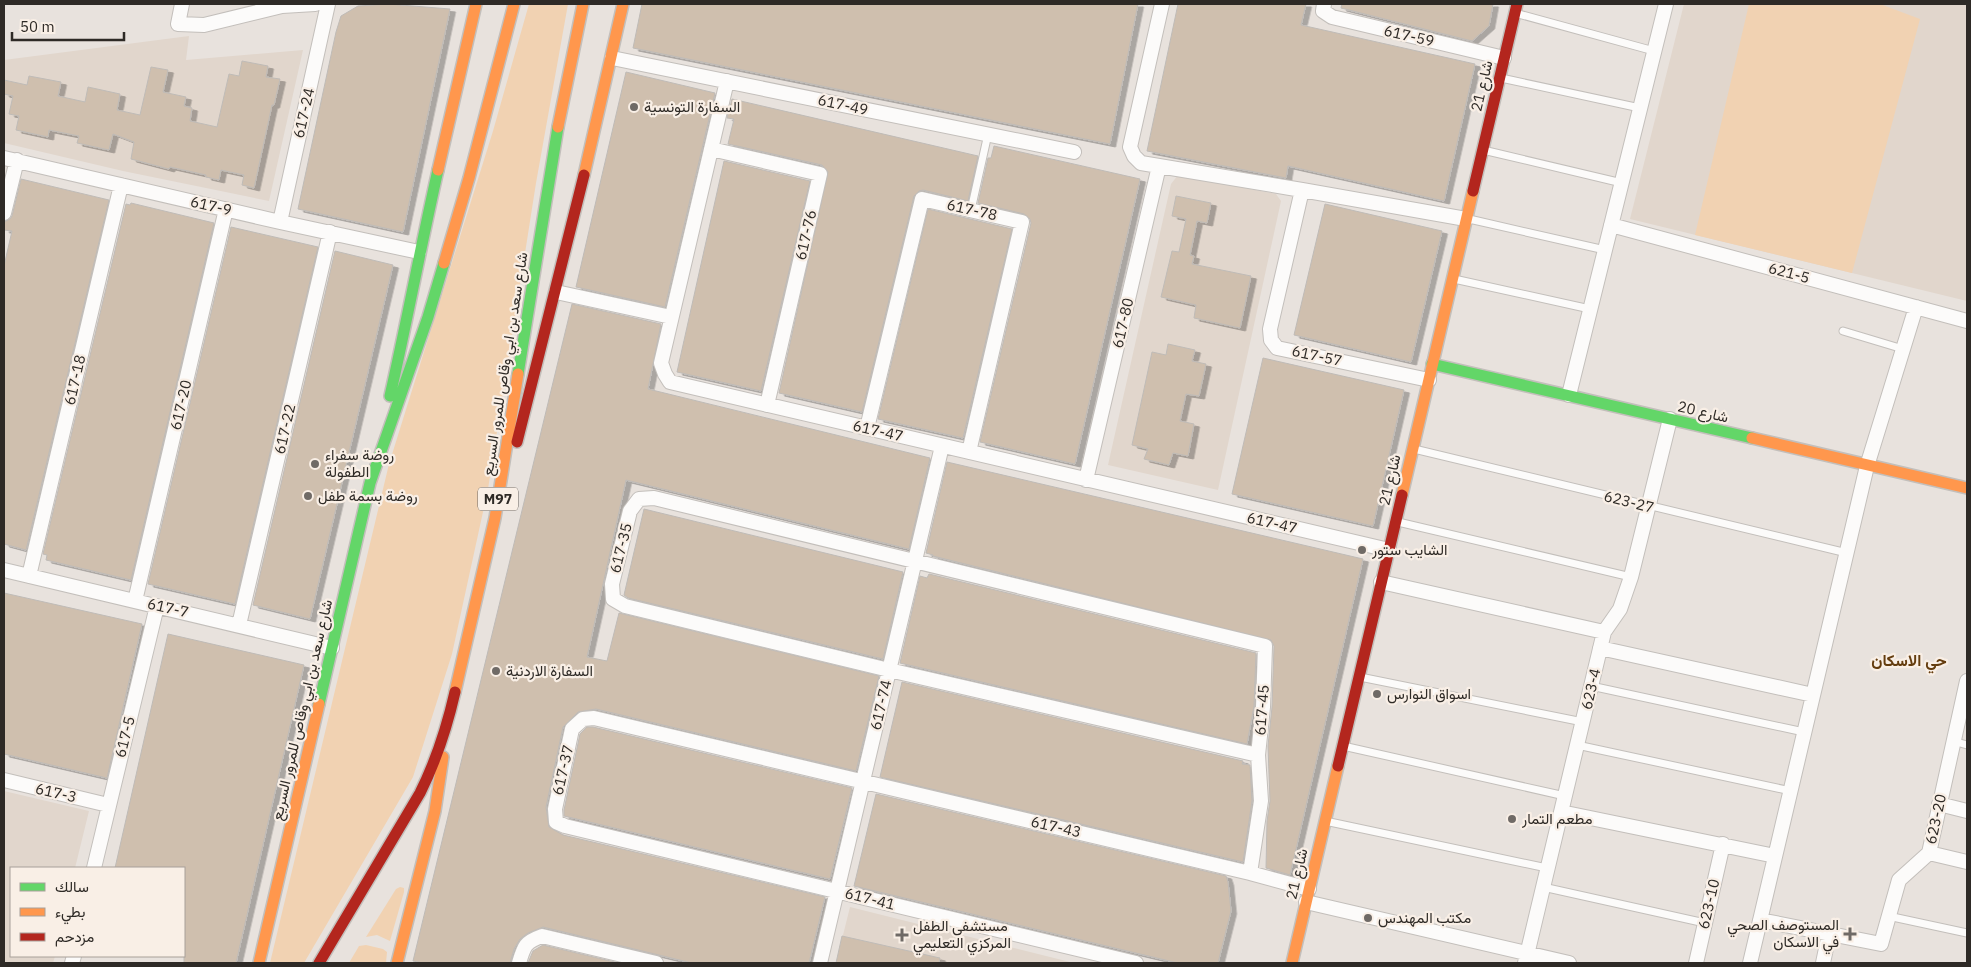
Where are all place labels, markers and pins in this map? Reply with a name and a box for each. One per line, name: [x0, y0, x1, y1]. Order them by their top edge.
place label: السفارة التونسية: [644, 97, 740, 116]
marker: السفارة التونسية: [628, 101, 640, 113]
place label: روضة سفراء الطفولة: [325, 445, 394, 481]
marker: روضة سفراء الطفولة: [309, 458, 321, 470]
place label: روضة بسمة طفل: [318, 486, 418, 505]
marker: روضة بسمة طفل: [302, 490, 314, 502]
place label: الشايب ستور: [1371, 540, 1448, 559]
marker: الشايب ستور: [1356, 544, 1368, 556]
place label: السفارة الاردنية: [506, 661, 593, 680]
marker: السفارة الاردنية: [490, 665, 502, 677]
place label: اسواق النوارس: [1387, 684, 1471, 704]
marker: اسواق النوارس: [1371, 688, 1383, 700]
place label: مطعم التمار: [1521, 809, 1593, 829]
marker: مطعم التمار: [1506, 813, 1518, 825]
place label: مكتب المهندس: [1378, 908, 1471, 928]
marker: مكتب المهندس: [1362, 912, 1374, 924]
place label: المستوصف الصحي في الاسكان: [1727, 915, 1839, 955]
place label: مستشفى الطفل المركزي التعليمي: [913, 916, 1011, 956]
marker: المستوصف الصحي في الاسكان: [1843, 927, 1857, 941]
marker: مستشفى الطفل المركزي التعليمي: [895, 928, 909, 942]

